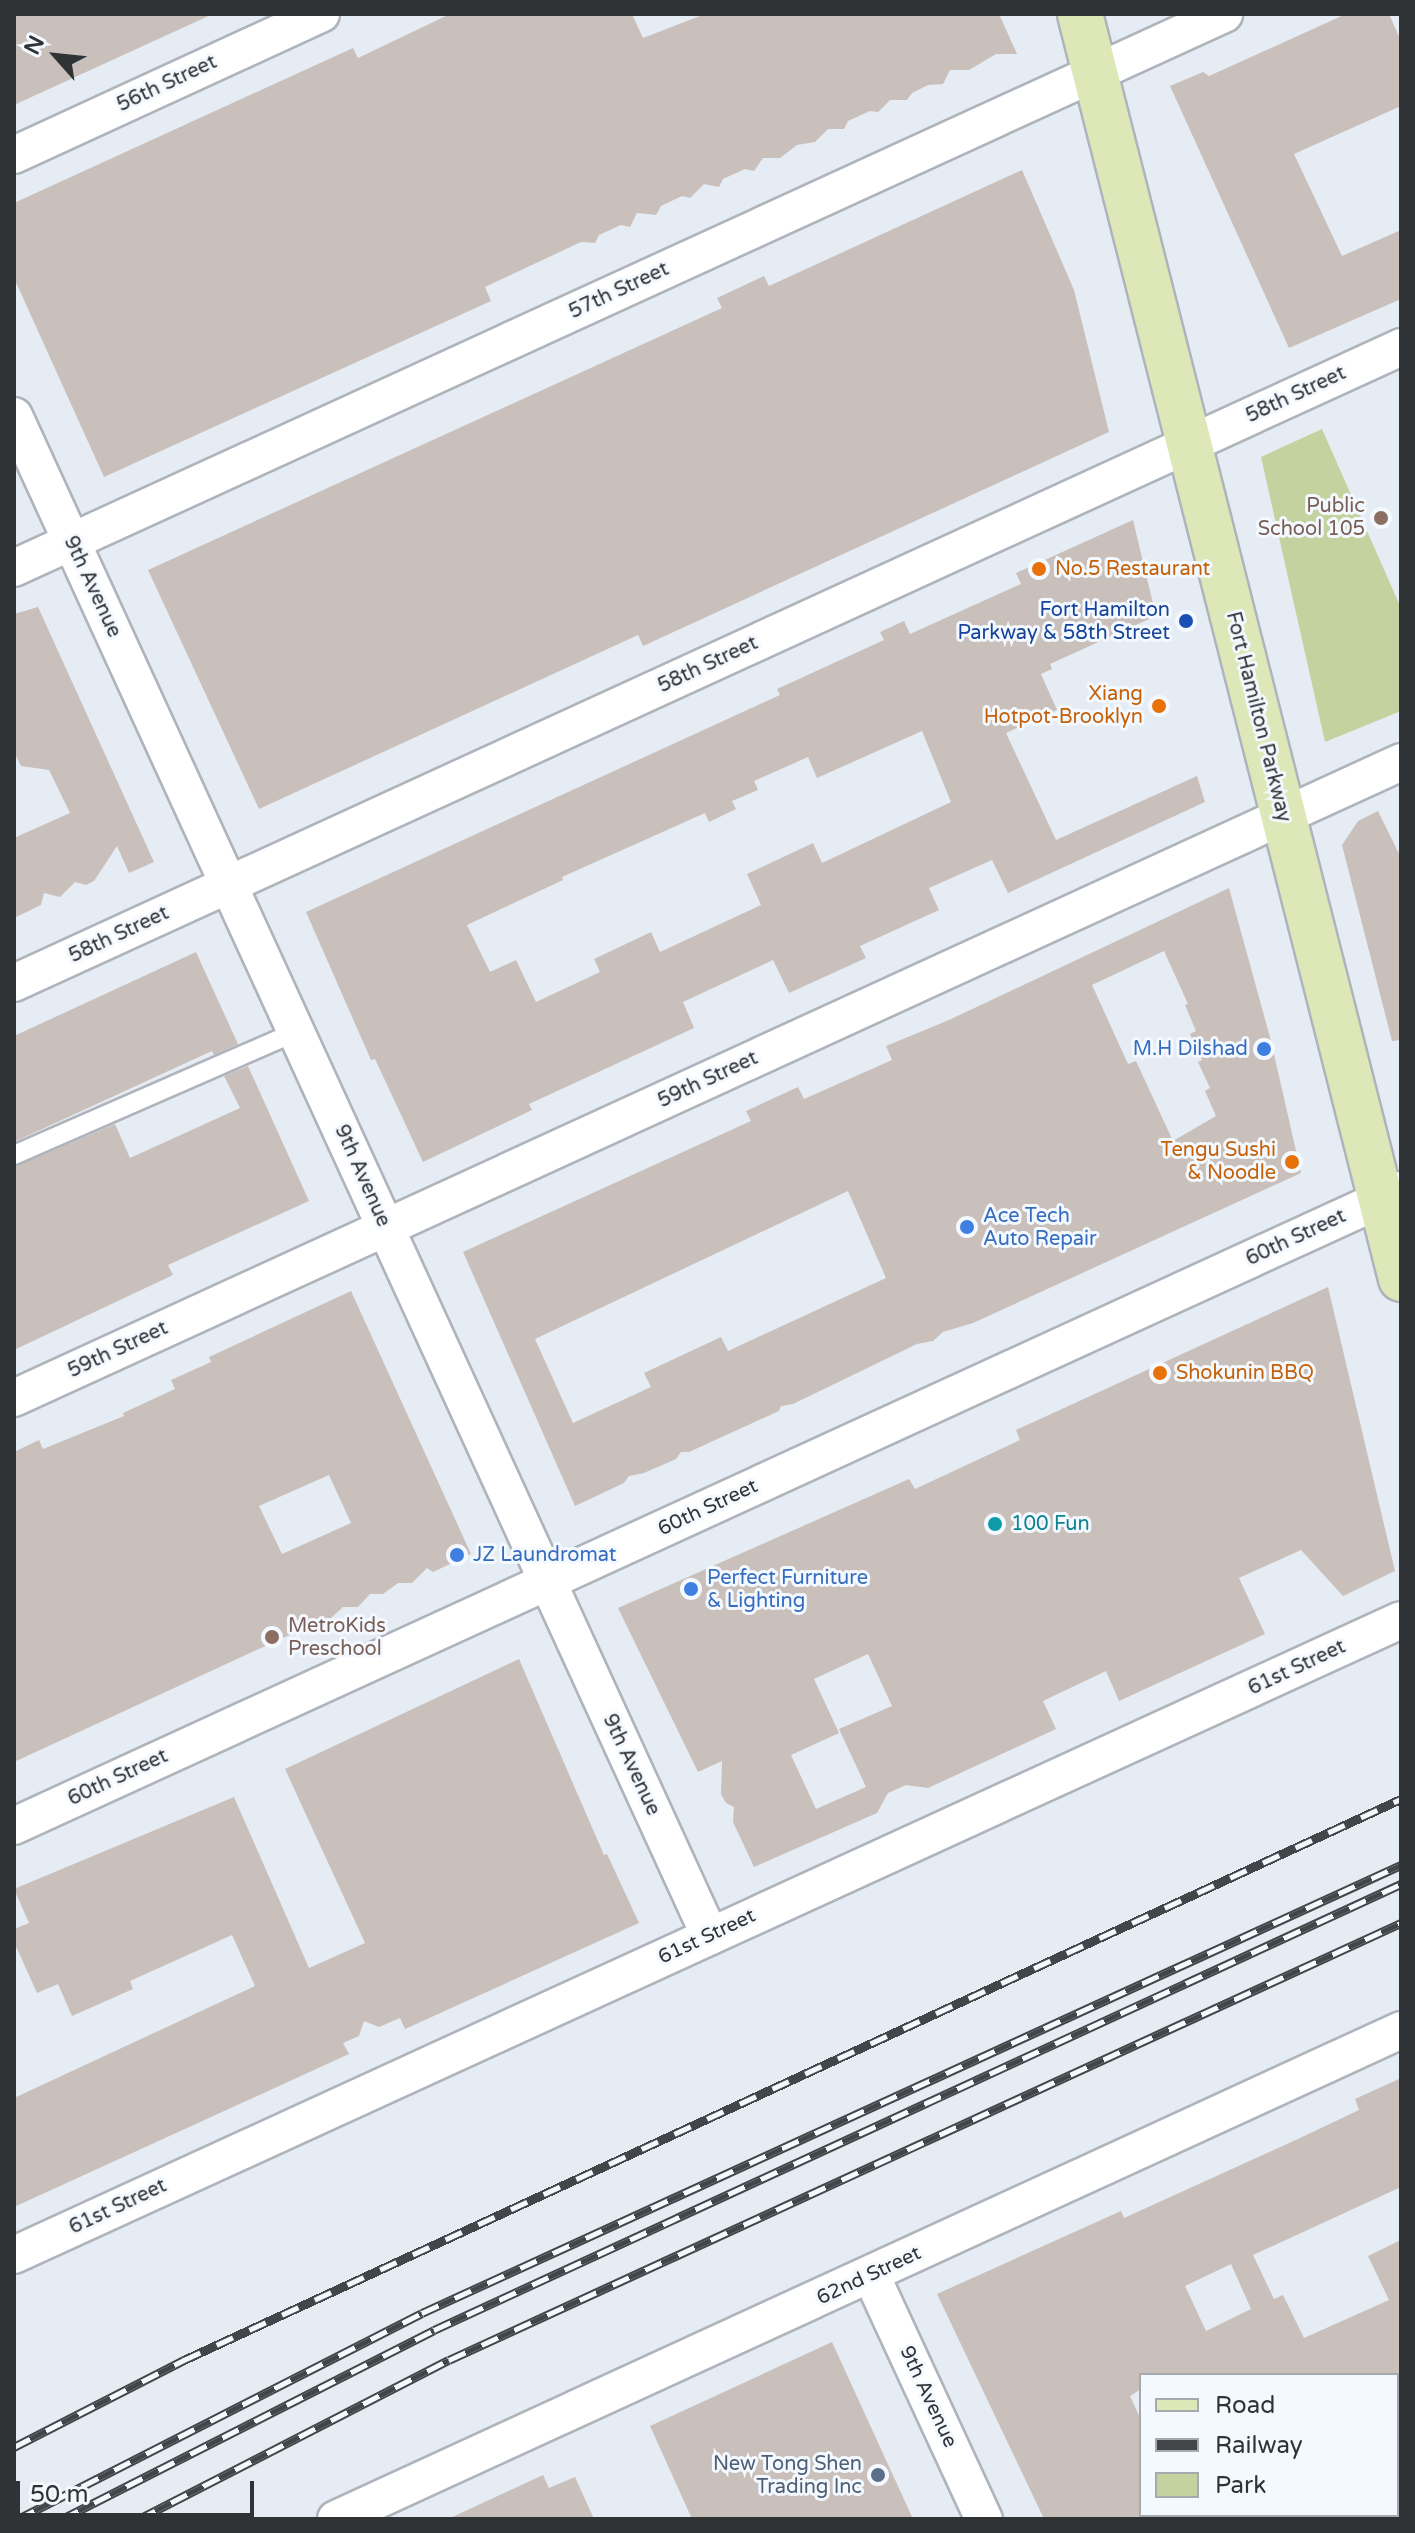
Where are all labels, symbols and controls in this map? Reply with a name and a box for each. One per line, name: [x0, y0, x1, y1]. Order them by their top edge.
north arrow: [16, 16, 96, 96]
text: N: [19, 31, 50, 59]
street label: 56th Street: [113, 50, 221, 118]
street label: 57th Street: [565, 257, 673, 325]
street label: 58th Street: [1242, 361, 1350, 429]
place label: Public School 105: [1258, 494, 1365, 541]
marker: Public School 105: [1372, 509, 1390, 527]
street label: 9th Avenue: [58, 532, 126, 642]
place label: No.5 Restaurant: [1055, 557, 1210, 581]
marker: No.5 Restaurant: [1030, 560, 1048, 578]
place label: Fort Hamilton Parkway & 58th Street: [957, 598, 1170, 645]
street label: Fort Hamilton Parkway: [1220, 609, 1296, 825]
marker: Fort Hamilton Parkway & 58th Street: [1177, 612, 1195, 630]
street label: 58th Street: [654, 631, 762, 699]
place label: Xiang Hotpot-Brooklyn: [984, 682, 1143, 729]
marker: Xiang Hotpot-Brooklyn: [1150, 697, 1168, 715]
street label: 58th Street: [65, 901, 173, 969]
place label: M.H Dilshad: [1133, 1037, 1248, 1061]
marker: M.H Dilshad: [1255, 1040, 1273, 1058]
street label: 59th Street: [654, 1046, 762, 1114]
street label: 9th Avenue: [329, 1121, 395, 1231]
place label: Tengu Sushi & Noodle: [1161, 1138, 1276, 1185]
marker: Tengu Sushi & Noodle: [1283, 1153, 1301, 1171]
place label: Ace Tech Auto Repair: [983, 1204, 1097, 1251]
street label: 60th Street: [1242, 1204, 1350, 1272]
marker: Ace Tech Auto Repair: [958, 1218, 976, 1236]
street label: 59th Street: [64, 1316, 172, 1384]
place label: Shokunin BBQ: [1176, 1361, 1314, 1385]
marker: Shokunin BBQ: [1151, 1364, 1169, 1382]
street label: 60th Street: [654, 1474, 762, 1542]
place label: 100 Fun: [1011, 1512, 1090, 1536]
marker: 100 Fun: [986, 1515, 1004, 1533]
place label: JZ Laundromat: [473, 1543, 616, 1567]
marker: JZ Laundromat: [448, 1546, 466, 1564]
place label: Perfect Furniture & Lighting: [707, 1566, 868, 1613]
marker: Perfect Furniture & Lighting: [682, 1580, 700, 1598]
place label: MetroKids Preschool: [288, 1614, 386, 1661]
marker: MetroKids Preschool: [263, 1628, 281, 1646]
street label: 61st Street: [1245, 1635, 1349, 1701]
street label: 9th Avenue: [597, 1710, 665, 1820]
street label: 60th Street: [64, 1744, 172, 1812]
street label: 61st Street: [655, 1904, 759, 1970]
street label: 61st Street: [66, 2174, 170, 2240]
street label: 62nd Street: [813, 2241, 925, 2311]
street label: 9th Avenue: [894, 2342, 962, 2452]
legend: [1139, 2373, 1399, 2517]
text: Road: [1215, 2391, 1275, 2420]
text: Railway: [1215, 2431, 1303, 2460]
place label: New Tong Shen Trading Inc: [713, 2452, 862, 2499]
scale bar: [20, 2465, 258, 2515]
marker: New Tong Shen Trading Inc: [869, 2466, 887, 2484]
text: Park: [1215, 2471, 1266, 2500]
text: 50 m: [30, 2480, 88, 2509]

